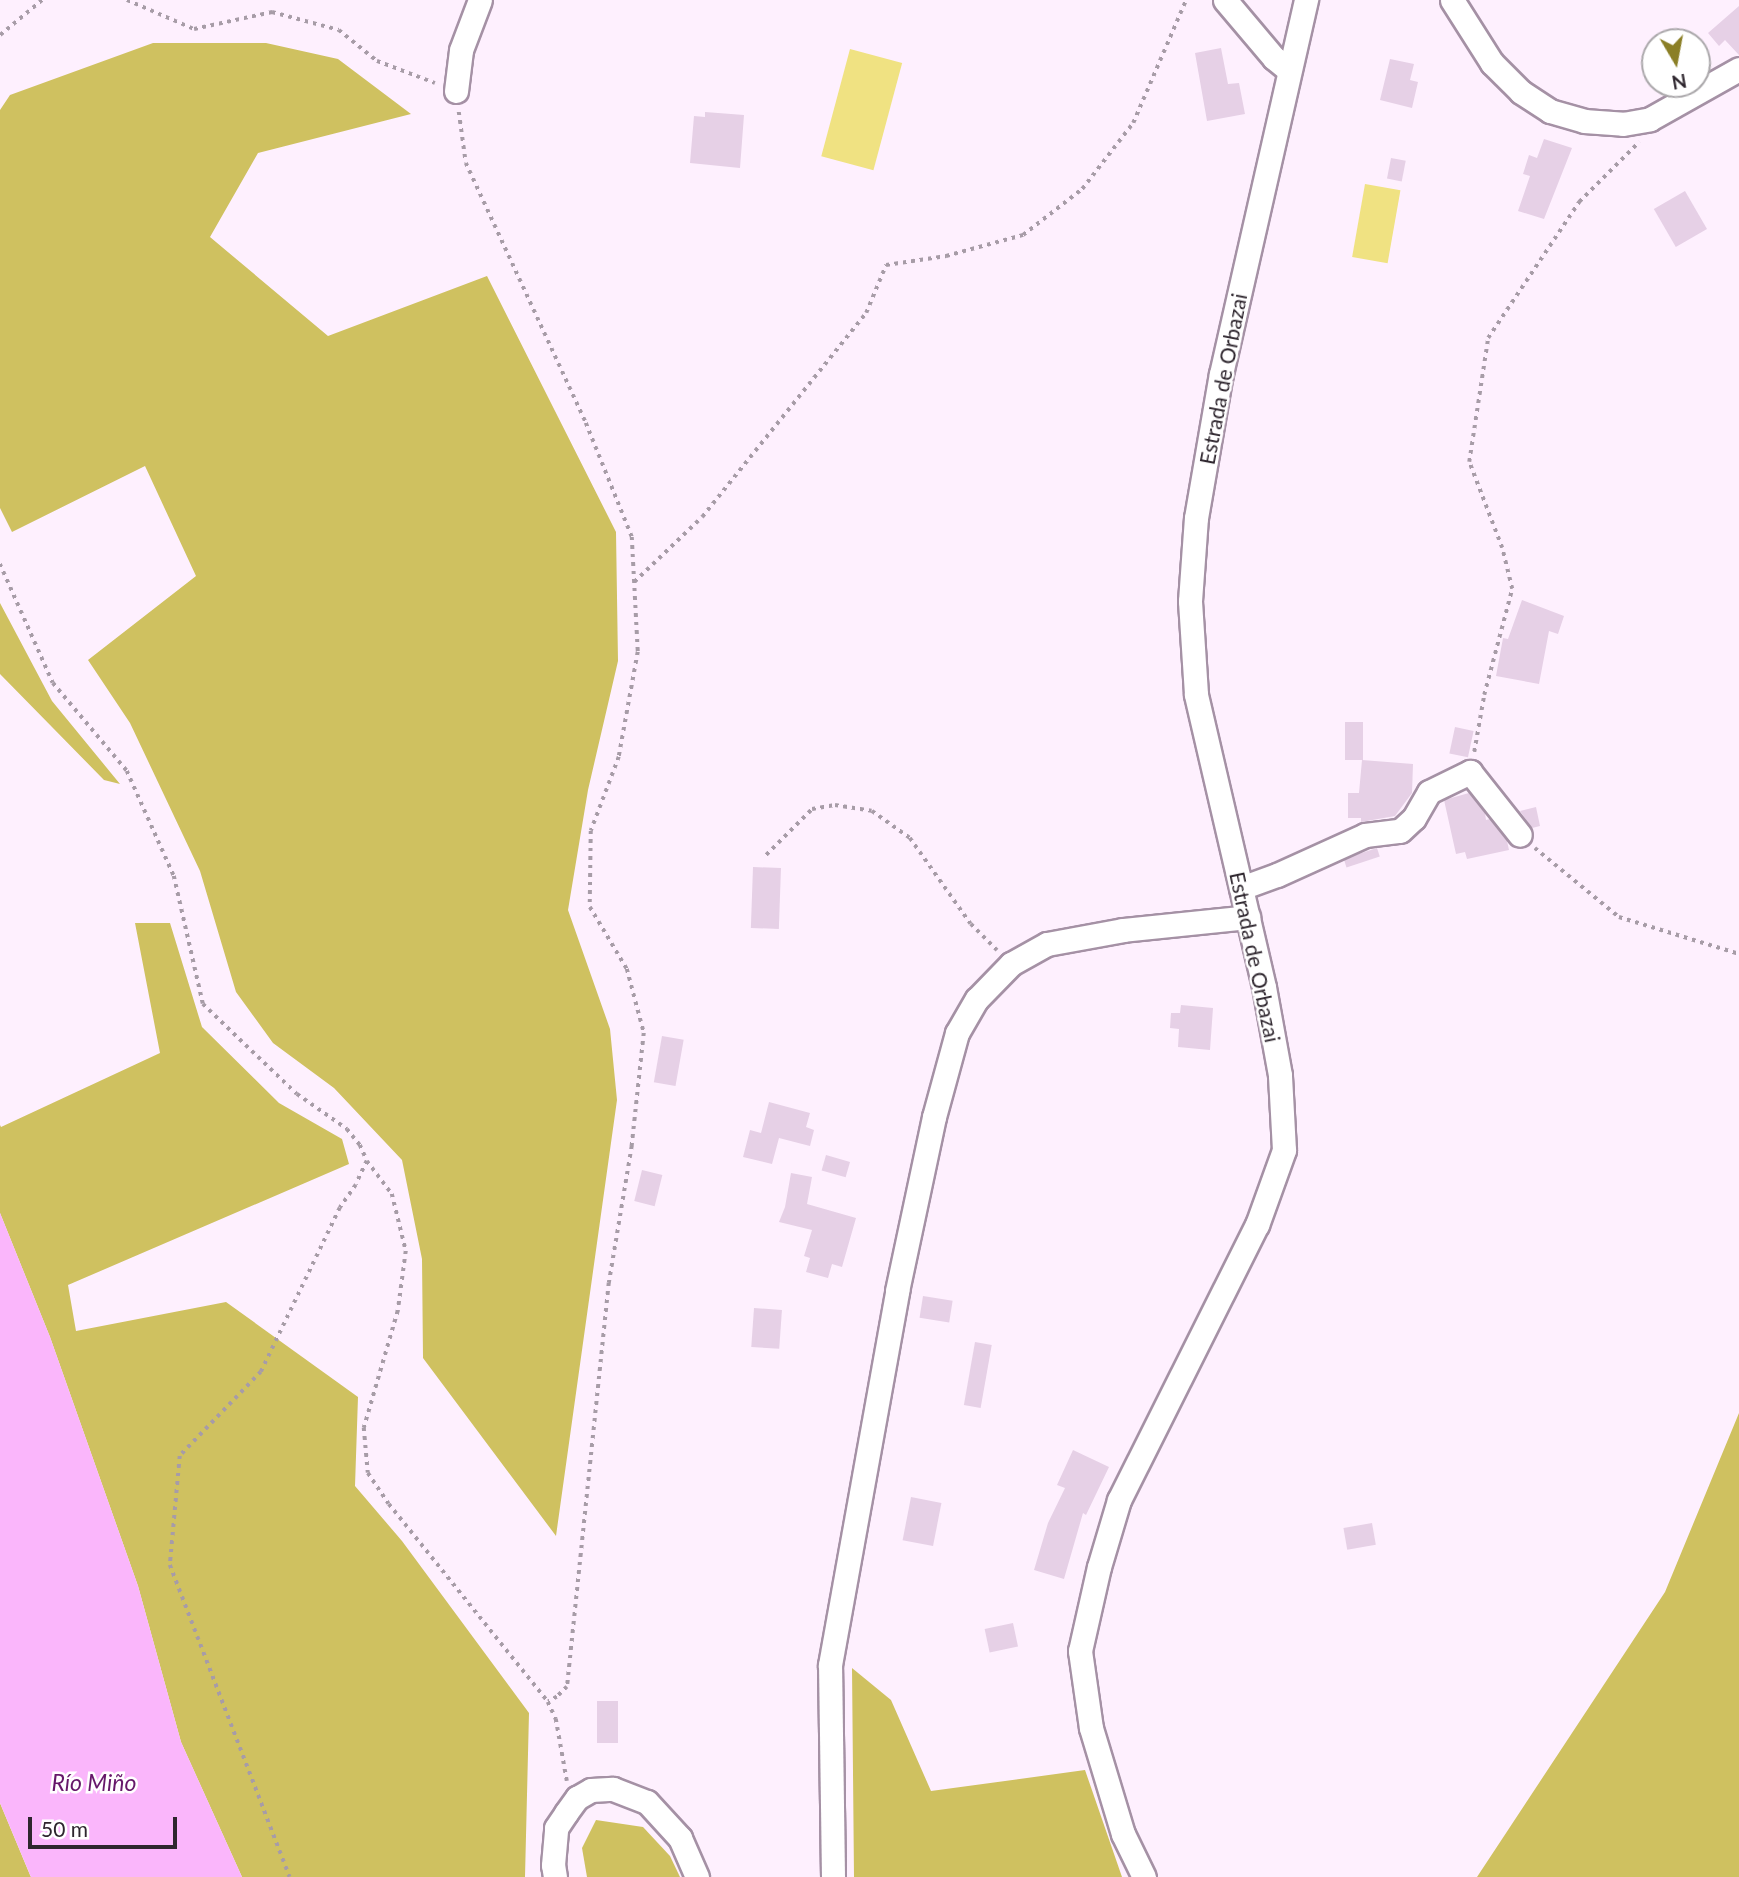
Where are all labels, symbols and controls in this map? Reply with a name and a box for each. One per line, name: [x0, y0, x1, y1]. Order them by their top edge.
north arrow: [1641, 28, 1711, 98]
text: N: [1670, 70, 1689, 95]
street label: Estrada de Orbazai: [1194, 291, 1252, 467]
street label: Estrada de Orbazai: [1225, 869, 1285, 1045]
water label: Río Miño: [52, 1768, 136, 1796]
scale bar: [32, 1804, 180, 1848]
text: 50 m: [41, 1816, 88, 1841]

